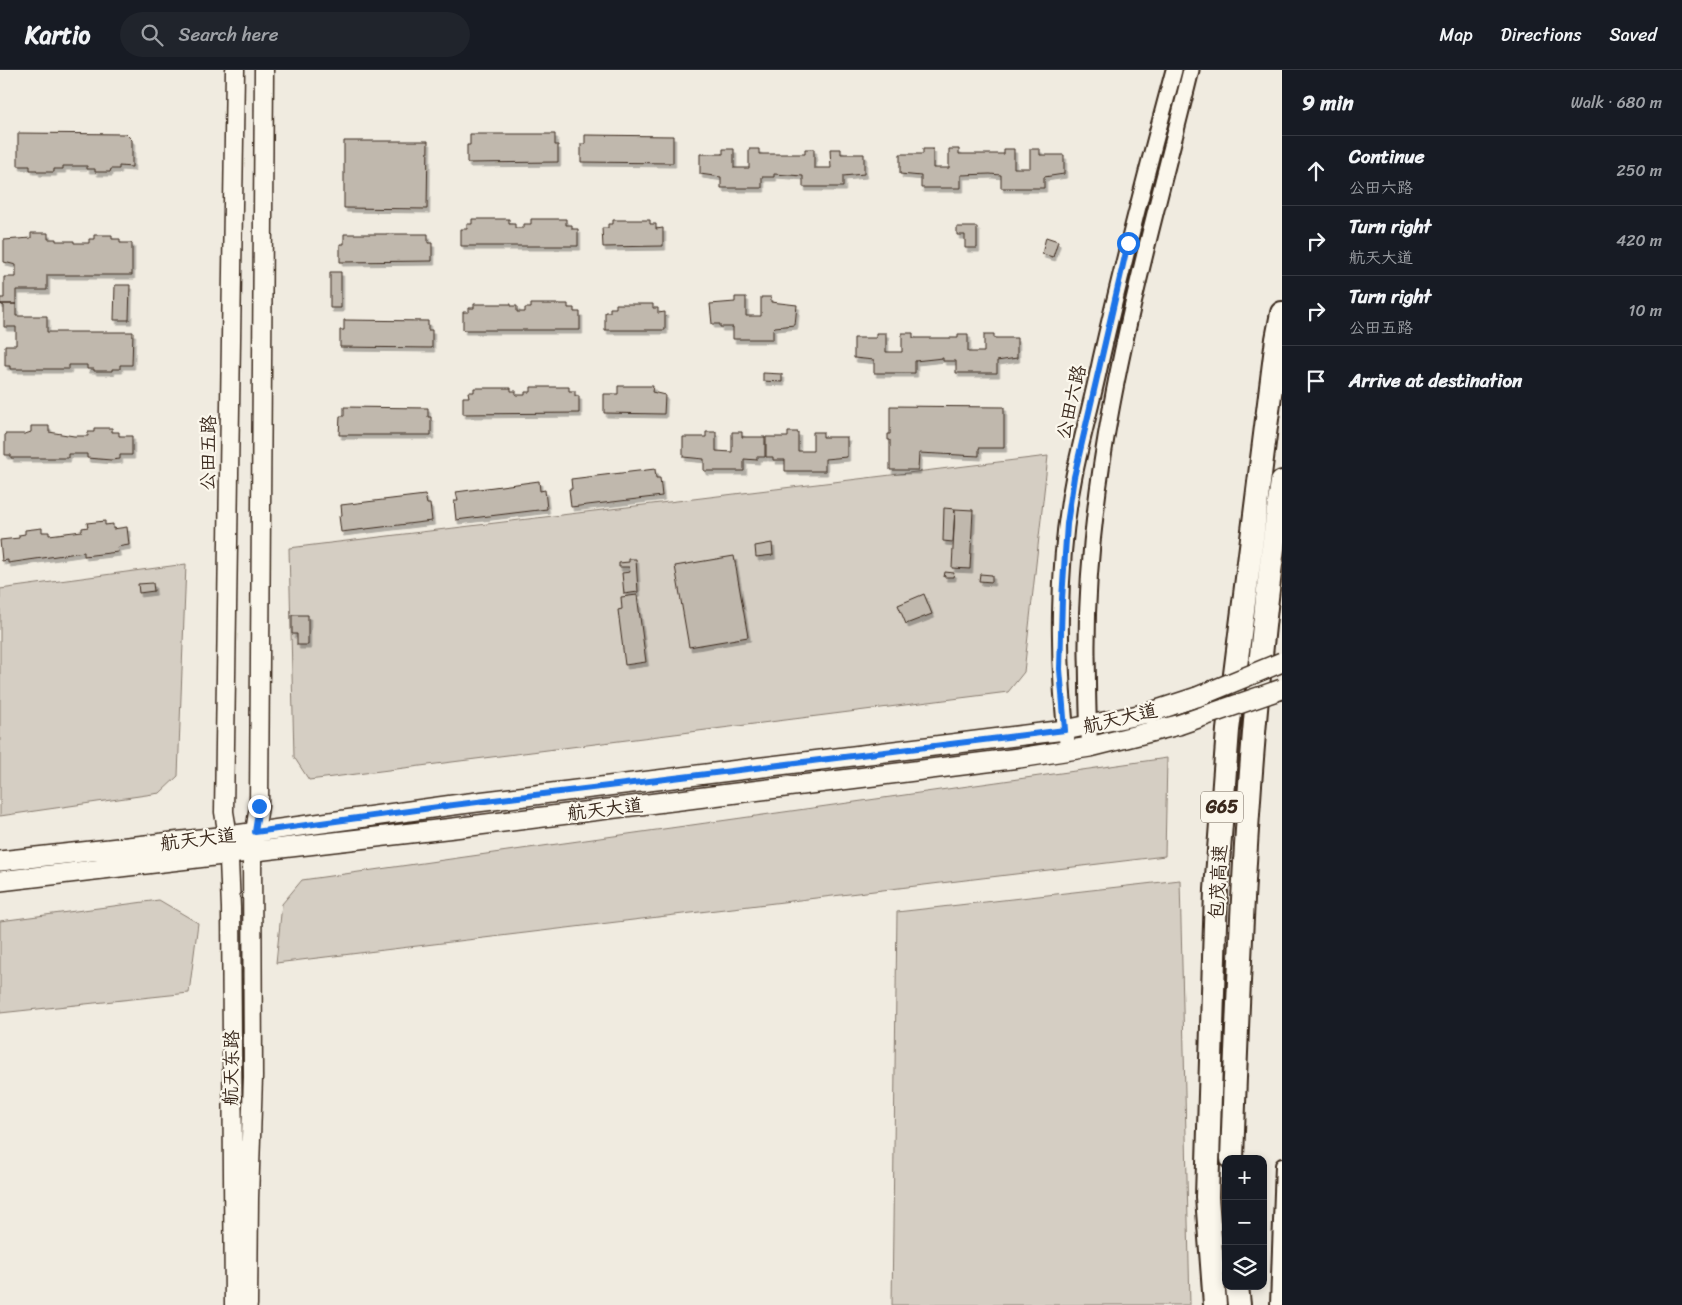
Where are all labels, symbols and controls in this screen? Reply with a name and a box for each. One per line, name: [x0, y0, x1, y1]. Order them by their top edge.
search box: [120, 12, 470, 57]
text: Kartio: [25, 14, 90, 56]
text: Search here: [178, 18, 279, 51]
text: Map: [1440, 19, 1473, 51]
text: Directions: [1501, 19, 1582, 51]
text: Saved: [1610, 19, 1657, 51]
icon: search: [138, 21, 166, 49]
text: 9 min: [1302, 84, 1354, 122]
text: Walk · 680 m: [1571, 88, 1662, 117]
text: Continue: [1349, 140, 1425, 173]
text: 250 m: [1616, 156, 1662, 185]
icon: ahead: [1302, 157, 1330, 185]
text: 公田六路: [1349, 173, 1413, 202]
text: Turn right: [1349, 210, 1431, 243]
text: 420 m: [1616, 226, 1662, 255]
icon: right: [1302, 227, 1330, 255]
route start: [1117, 232, 1140, 255]
text: 航天大道: [1349, 243, 1413, 272]
text: Turn right: [1349, 280, 1431, 313]
text: 10 m: [1629, 296, 1662, 325]
icon: right: [1302, 297, 1330, 325]
text: 公田五路: [1349, 313, 1413, 342]
street label: 公田六路: [1046, 361, 1096, 443]
text: Arrive at destination: [1349, 364, 1522, 397]
icon: arrive: [1302, 367, 1330, 395]
street label: 公田五路: [191, 415, 225, 491]
street label: 航天大道: [1079, 693, 1161, 743]
street label: 航天大道: [565, 788, 645, 830]
road number: G65: [1201, 792, 1243, 822]
route end: [248, 795, 271, 818]
street label: 航天大道: [158, 818, 238, 860]
street label: 包茂高速: [1200, 843, 1236, 921]
street label: 航天东路: [214, 1030, 248, 1106]
map controls: [1222, 1155, 1267, 1290]
button: +: [1222, 1155, 1267, 1200]
button: −: [1222, 1200, 1267, 1245]
button: layers: [1222, 1245, 1267, 1290]

